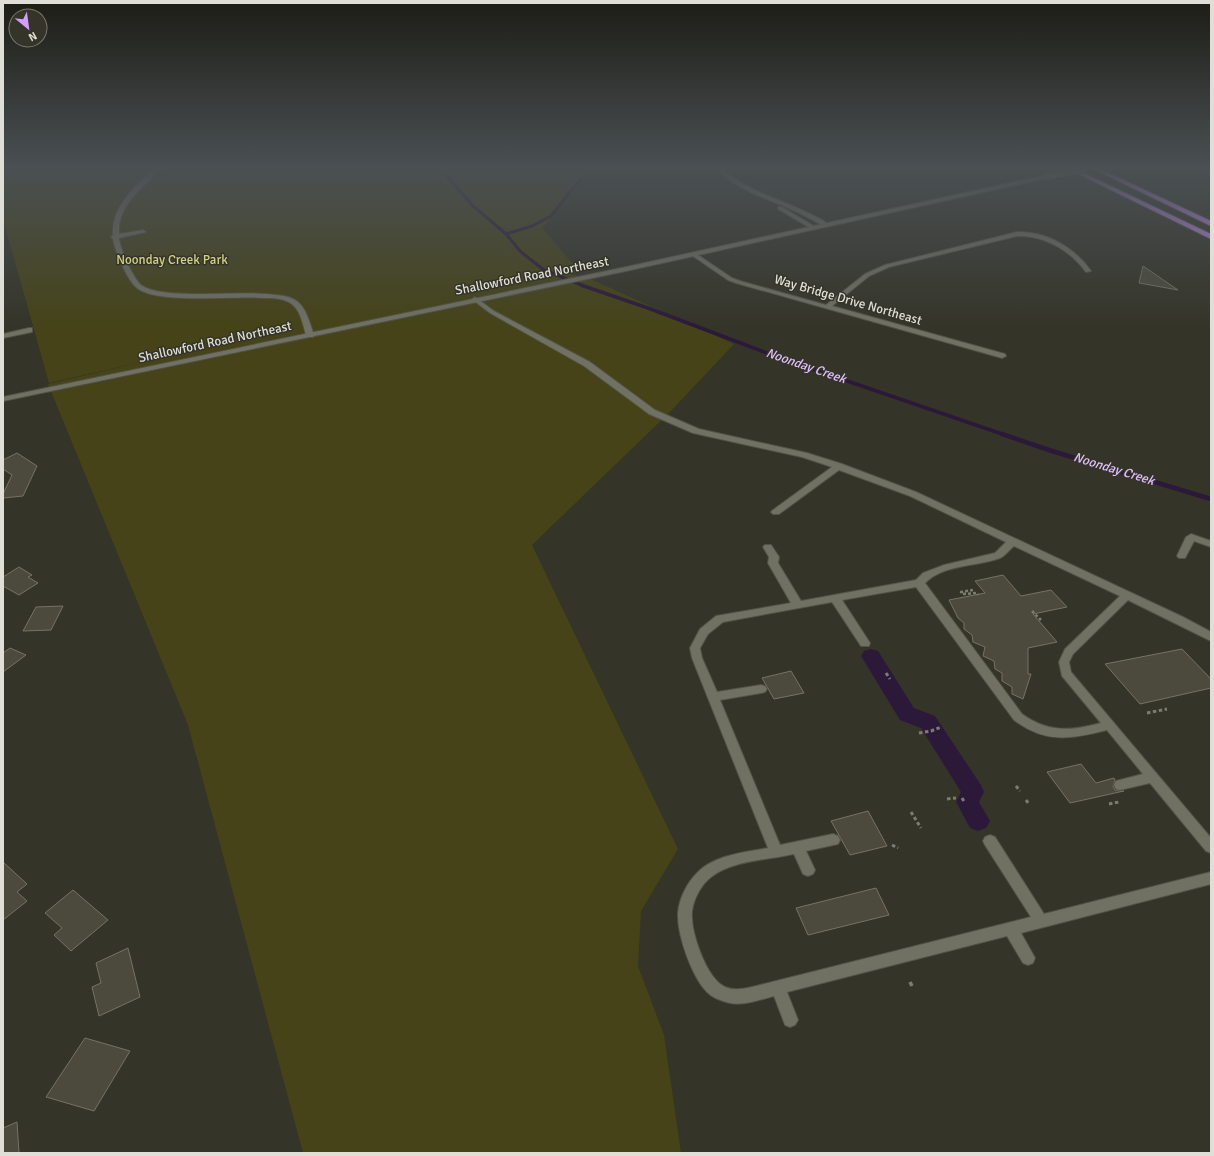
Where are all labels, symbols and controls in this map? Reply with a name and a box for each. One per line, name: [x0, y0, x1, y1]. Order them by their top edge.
north arrow: [8, 8, 48, 48]
text: N: [26, 29, 39, 44]
park label: Noonday Creek Park: [116, 252, 228, 268]
street label: Shallowford Road Northeast: [454, 253, 611, 299]
street label: Way Bridge Drive Northeast: [772, 271, 924, 329]
street label: Shallowford Road Northeast: [137, 318, 293, 366]
water label: Noonday Creek: [764, 345, 850, 388]
water label: Noonday Creek: [1072, 449, 1158, 489]

